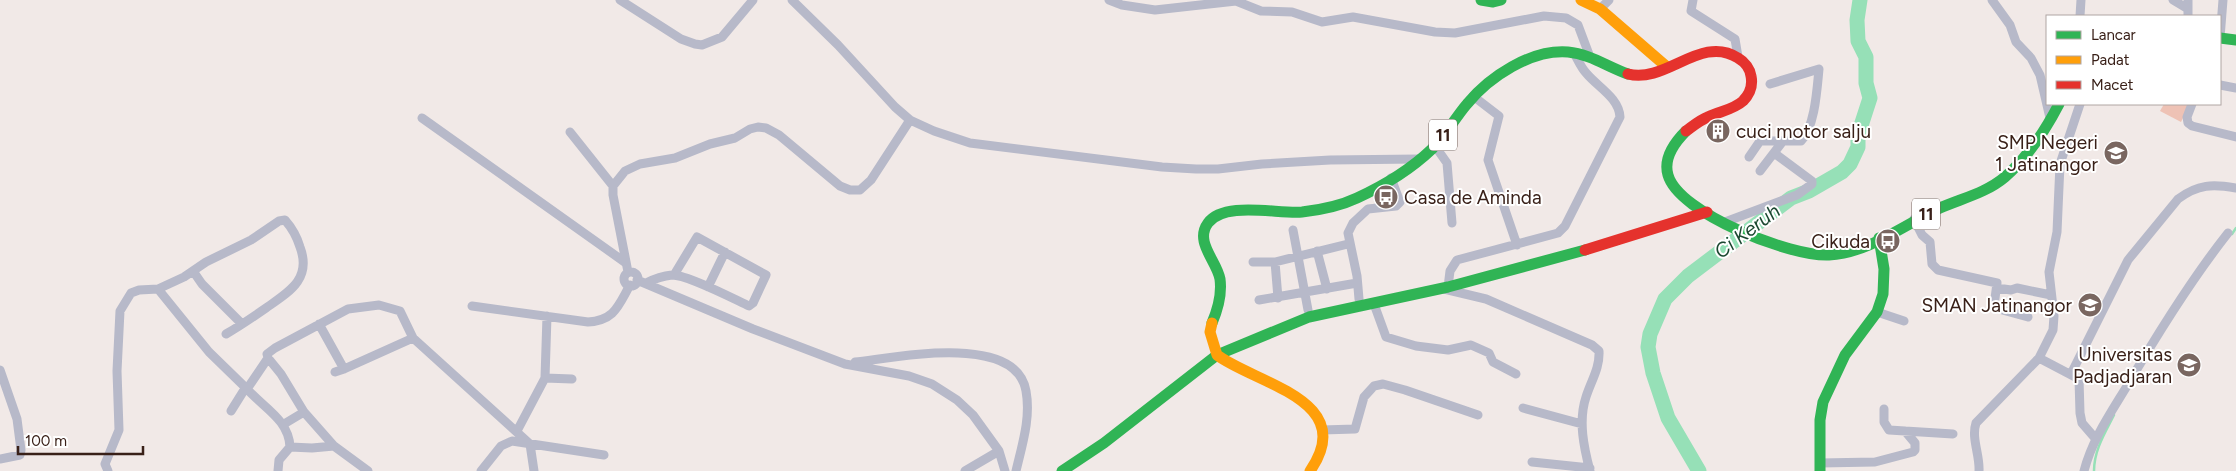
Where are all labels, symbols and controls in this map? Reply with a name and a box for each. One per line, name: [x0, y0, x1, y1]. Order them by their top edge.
legend: [2046, 15, 2221, 105]
text: Lancar: [2091, 26, 2136, 44]
text: Padat: [2091, 51, 2130, 69]
text: Macet: [2091, 76, 2134, 94]
building icon: cuci motor salju: [1705, 118, 1731, 144]
road number: 11: [1429, 120, 1457, 150]
place label: cuci motor salju: [1736, 120, 1871, 143]
place label: SMP Negeri 1 Jatinangor: [1995, 131, 2099, 176]
school or university icon: SMP Negeri 1 Jatinangor: [2103, 140, 2129, 166]
bus stop icon: Casa de Aminda: [1373, 184, 1399, 210]
place label: Casa de Aminda: [1404, 186, 1542, 209]
road number: 11: [1912, 198, 1940, 230]
water label: Ci Keruh: [1709, 199, 1785, 263]
bus stop icon: Cikuda: [1875, 228, 1901, 254]
place label: Cikuda: [1811, 230, 1870, 253]
school or university icon: SMAN Jatinangor: [2077, 292, 2103, 318]
place label: SMAN Jatinangor: [1921, 294, 2073, 317]
place label: Universitas Padjadjaran: [2073, 343, 2172, 388]
school or university icon: Universitas Padjadjaran: [2176, 352, 2202, 378]
scale bar: [18, 424, 142, 456]
text: 100 m: [25, 432, 67, 450]

